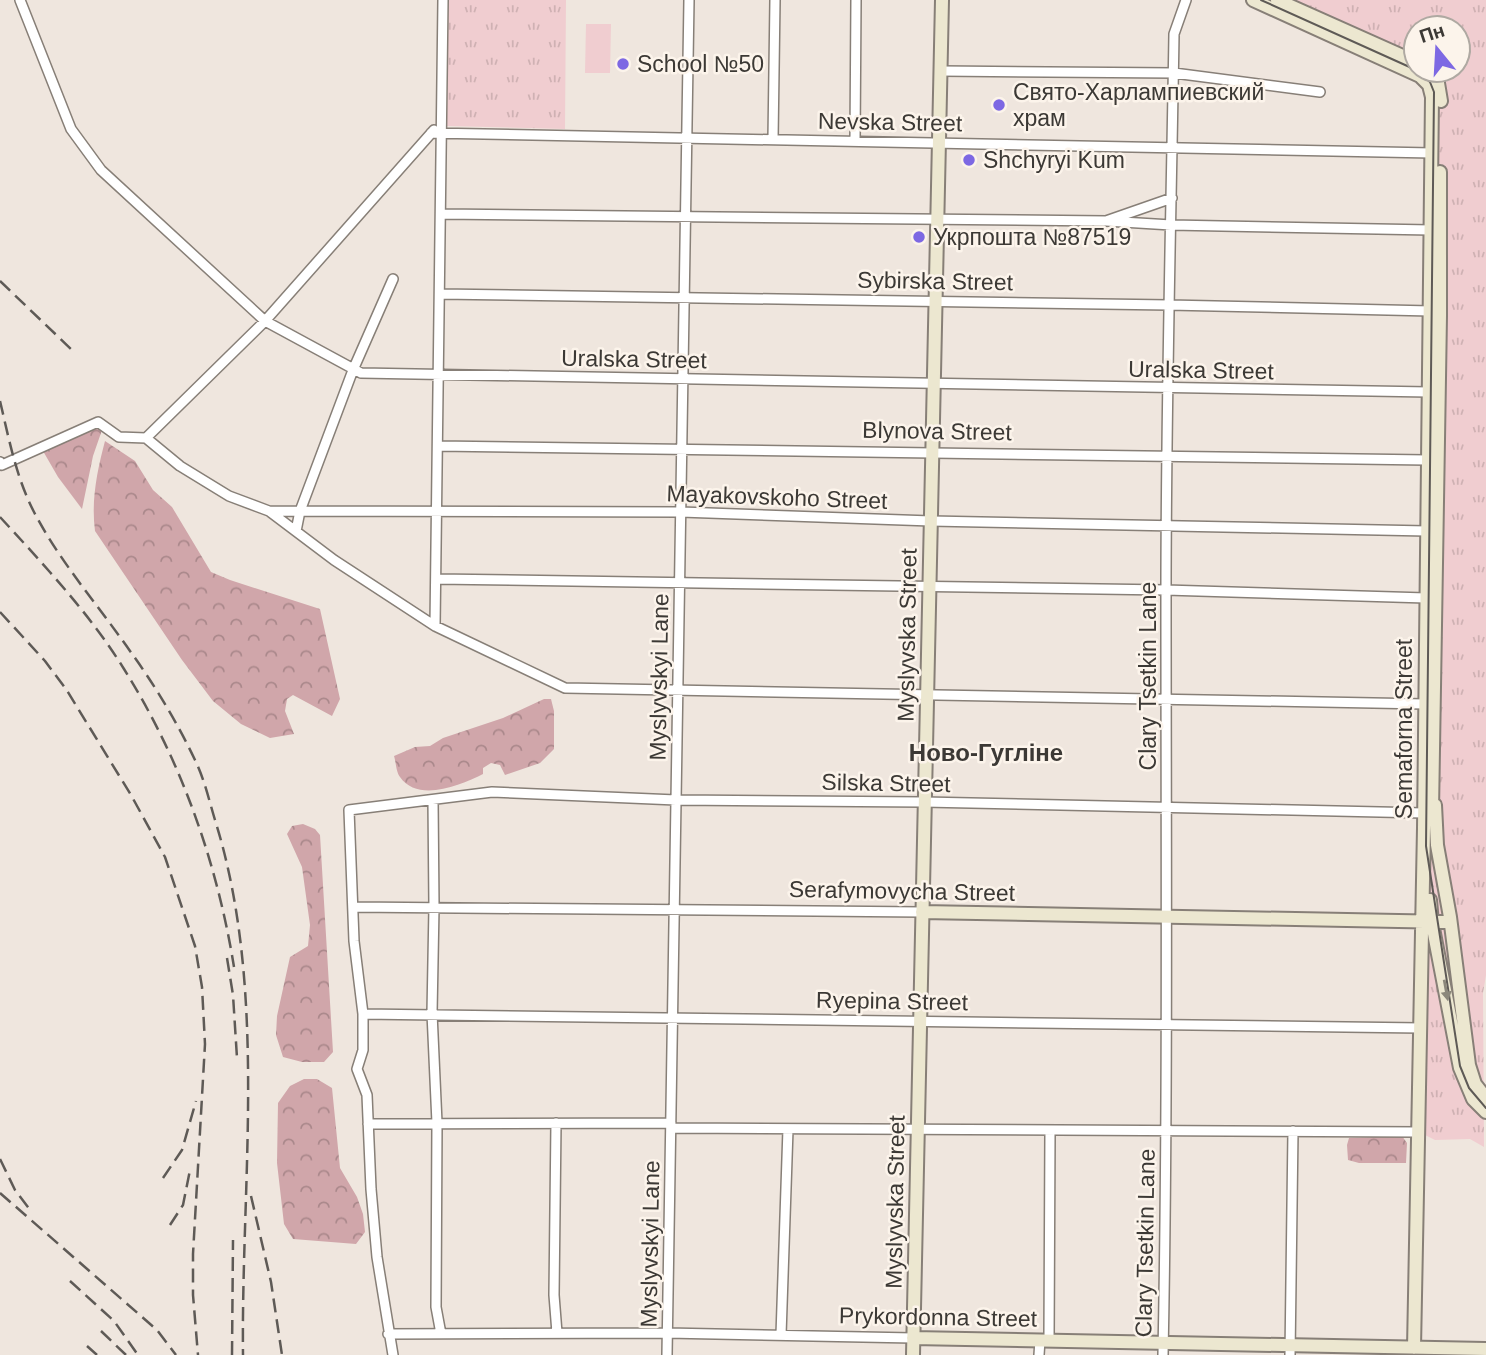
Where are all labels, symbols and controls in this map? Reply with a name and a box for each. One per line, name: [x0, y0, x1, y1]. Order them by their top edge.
north arrow: [1402, 14, 1472, 84]
text: Пн: [1417, 19, 1447, 47]
place label: School №50: [637, 51, 764, 77]
marker: School №50: [615, 56, 631, 72]
place label: Свято-Харлампиевский храм: [1013, 79, 1264, 131]
marker: Свято-Харлампиевский храм: [991, 97, 1007, 113]
street label: Nevska Street: [818, 108, 963, 136]
place label: Shchyryi Kum: [983, 147, 1125, 173]
marker: Shchyryi Kum: [961, 152, 977, 168]
place label: Укрпошта №87519: [933, 224, 1131, 250]
marker: Укрпошта №87519: [911, 229, 927, 245]
street label: Sybirska Street: [857, 267, 1014, 295]
street label: Uralska Street: [561, 345, 708, 373]
street label: Uralska Street: [1128, 356, 1275, 384]
street label: Blynova Street: [862, 417, 1013, 445]
street label: Mayakovskoho Street: [666, 480, 889, 514]
street label: Myslyvska Street: [892, 547, 922, 722]
street label: Clary Tsetkin Lane: [1135, 582, 1161, 770]
street label: Myslyvskyi Lane: [645, 593, 673, 761]
street label: Semaforna Street: [1391, 638, 1417, 819]
district label: Ново-Гугліне: [909, 739, 1063, 766]
street label: Silska Street: [821, 769, 951, 797]
street label: Serafymovycha Street: [789, 876, 1016, 906]
one-way arrow: [1441, 979, 1452, 1001]
street label: Ryepina Street: [816, 987, 969, 1015]
street label: Myslyvska Street: [880, 1114, 910, 1289]
street label: Clary Tsetkin Lane: [1130, 1148, 1160, 1338]
street label: Myslyvskyi Lane: [636, 1160, 664, 1328]
street label: Prykordonna Street: [839, 1302, 1038, 1332]

